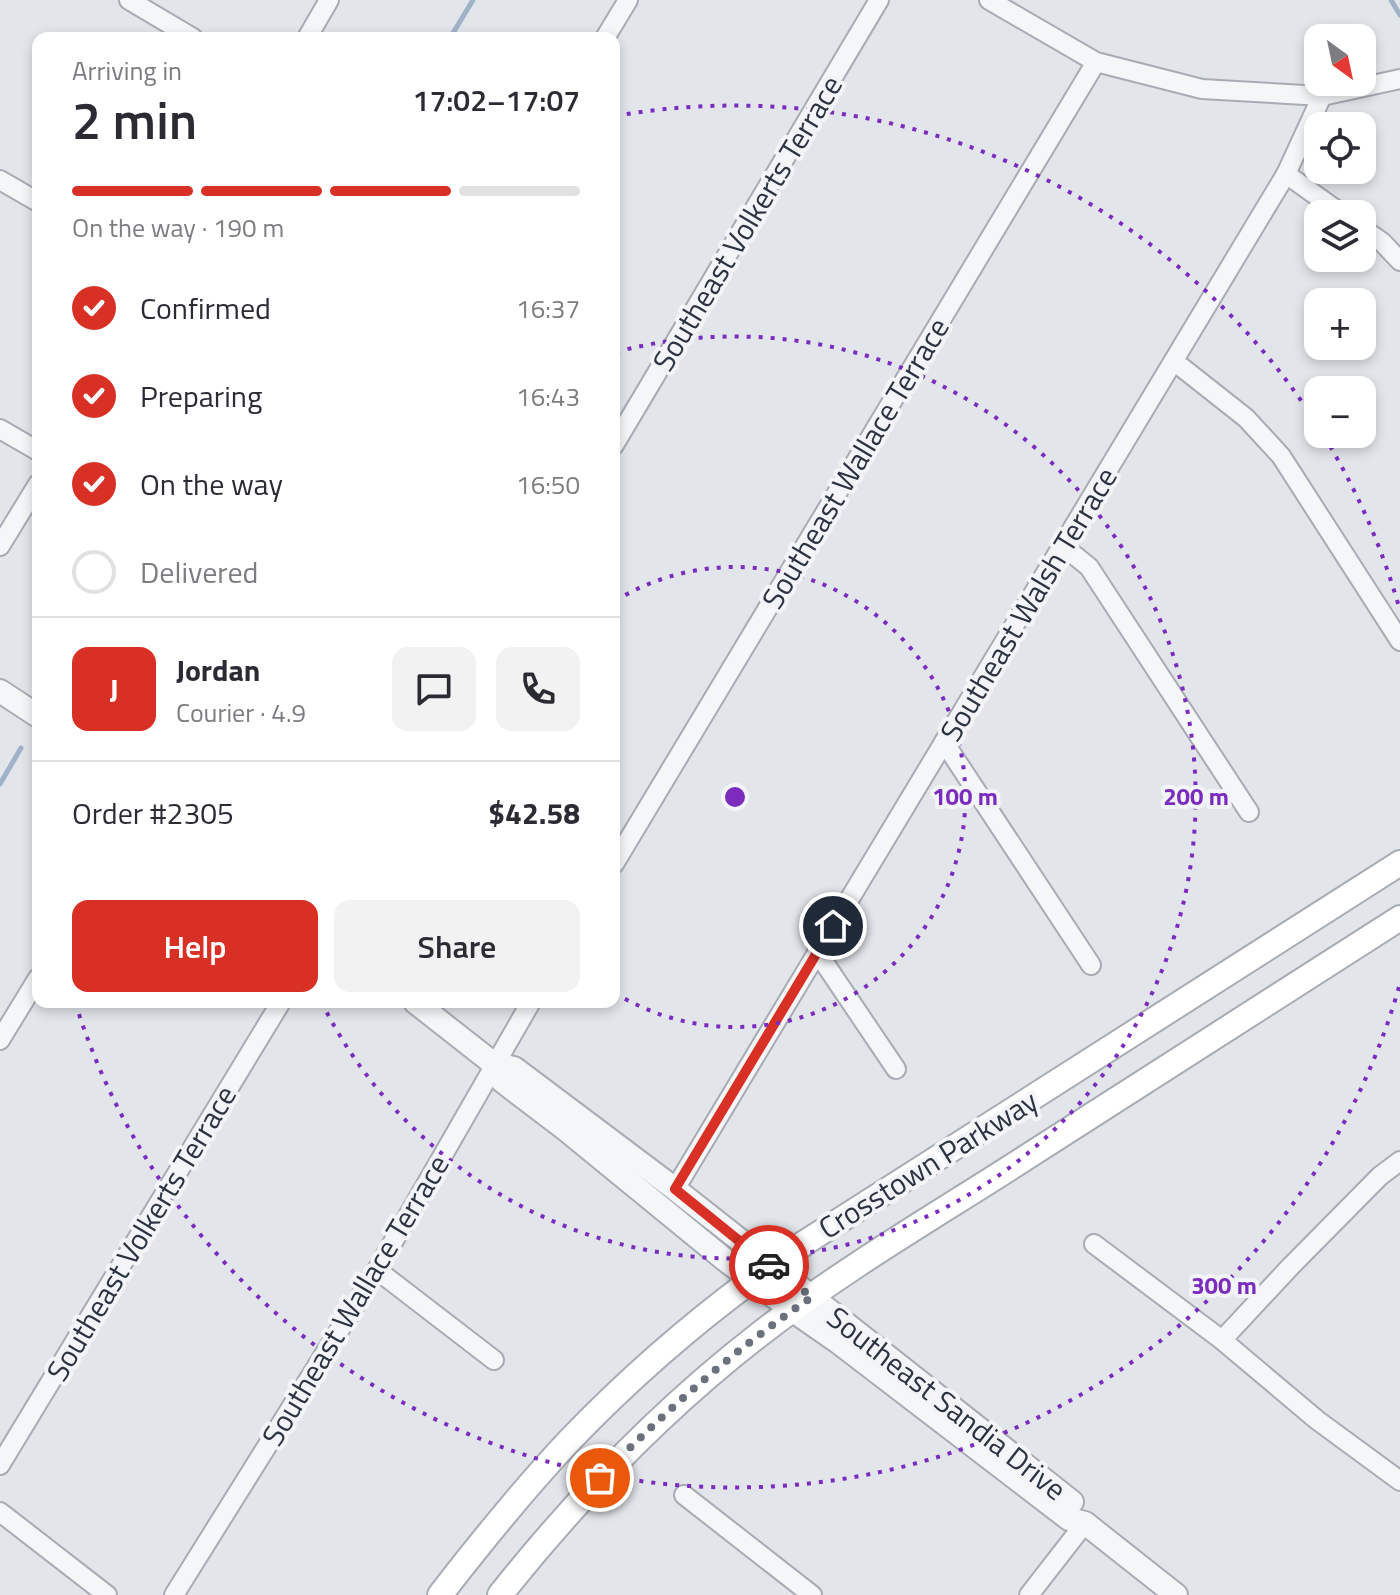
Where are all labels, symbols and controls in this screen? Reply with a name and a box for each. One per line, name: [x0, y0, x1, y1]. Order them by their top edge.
north arrow: [1304, 24, 1376, 96]
map controls: [1304, 24, 1376, 448]
text: Arriving in: [72, 51, 182, 90]
street label: Southeast Volkerts Terrace: [640, 66, 854, 380]
text: 17:02–17:07: [413, 77, 580, 123]
text: 2 min: [72, 80, 197, 159]
button: locate: [1304, 112, 1376, 184]
button: layers: [1304, 200, 1376, 272]
text: On the way · 190 m: [72, 208, 284, 247]
text: Confirmed: [140, 285, 271, 331]
icon: check: [72, 286, 116, 330]
button: +: [1304, 288, 1376, 360]
text: 16:37: [516, 289, 580, 328]
street label: Southeast Wallace Terrace: [750, 309, 960, 617]
text: Preparing: [140, 373, 262, 419]
icon: check: [72, 374, 116, 418]
button: −: [1304, 376, 1376, 448]
text: 16:43: [516, 377, 580, 416]
street label: Southeast Walsh Terrace: [928, 458, 1128, 750]
text: On the way: [140, 461, 283, 507]
icon: check: [72, 462, 116, 506]
text: 16:50: [516, 465, 580, 504]
text: Delivered: [140, 549, 258, 595]
text: Jordan: [176, 647, 260, 693]
button: chat: [392, 647, 476, 731]
button: phone: [496, 647, 580, 731]
text: J: [109, 666, 119, 712]
text: Courier · 4.9: [176, 693, 306, 732]
text: 100 m: [932, 778, 998, 814]
text: 200 m: [1163, 778, 1229, 814]
centre of rings: [721, 783, 749, 811]
text: Order #2305: [72, 790, 234, 836]
text: $42.58: [488, 790, 580, 836]
pin: [799, 892, 867, 960]
button: Help: [72, 900, 318, 992]
button: Share: [334, 900, 580, 992]
icon: home: [811, 904, 855, 948]
street label: Southeast Volkerts Terrace: [34, 1076, 248, 1390]
street label: Crosstown Parkway: [809, 1078, 1047, 1250]
street label: Southeast Wallace Terrace: [250, 1146, 460, 1454]
courier: [729, 1225, 809, 1305]
icon: car: [747, 1243, 791, 1287]
text: 300 m: [1191, 1267, 1257, 1303]
street label: Southeast Sandia Drive: [817, 1295, 1077, 1511]
pin: [566, 1444, 634, 1512]
icon: bag: [578, 1456, 622, 1500]

